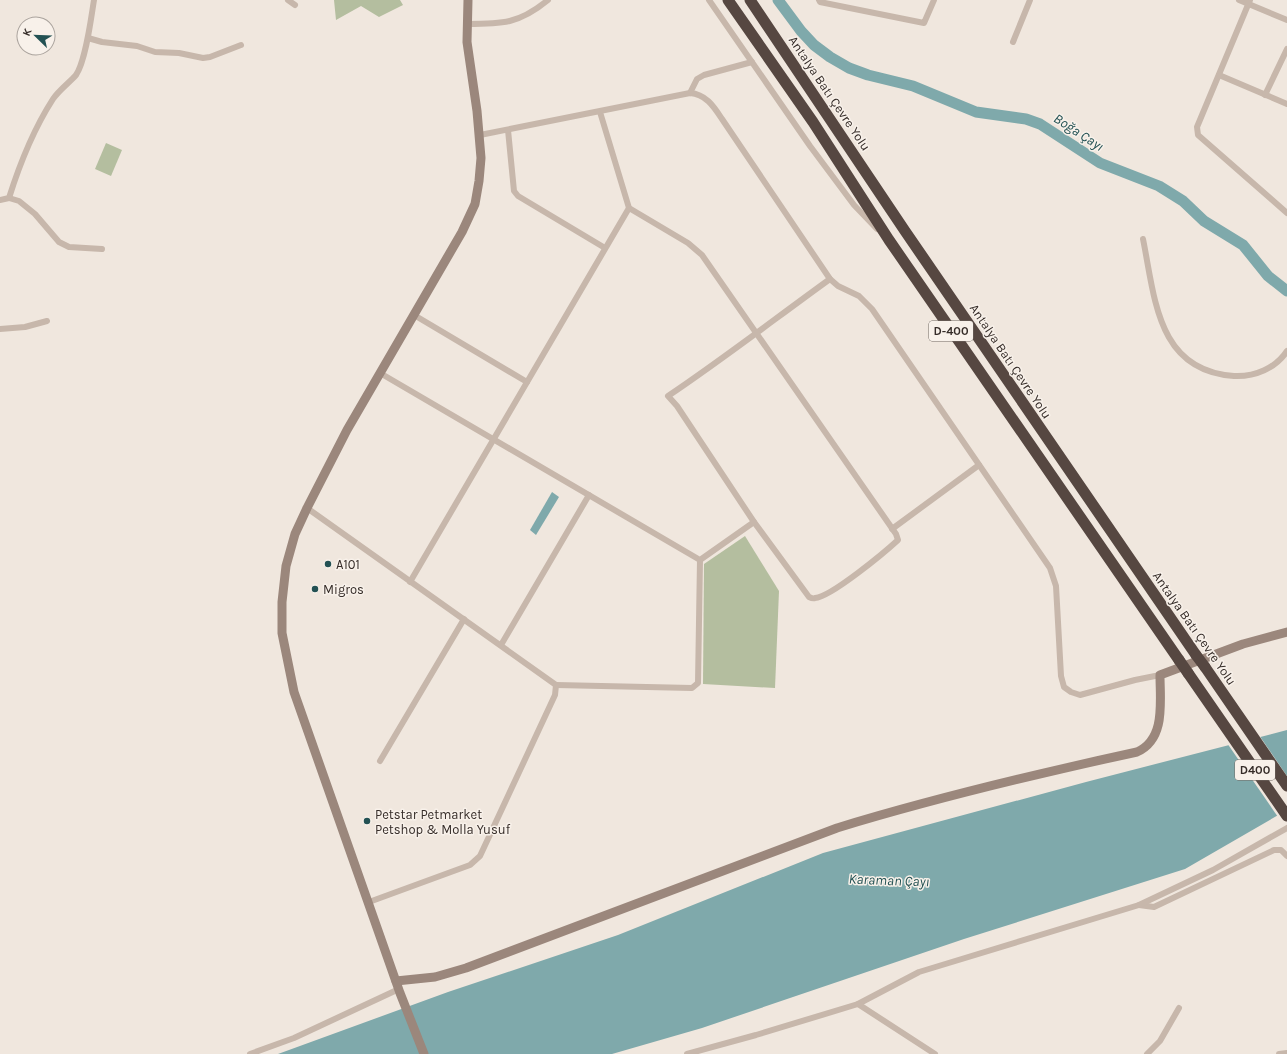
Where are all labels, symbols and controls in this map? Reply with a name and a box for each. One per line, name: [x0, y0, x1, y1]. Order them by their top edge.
north arrow: [16, 16, 56, 56]
text: K: [20, 26, 35, 38]
street label: Antalya Batı Çevre Yolu: [786, 33, 874, 153]
water label: Boğa Çayı: [1050, 110, 1107, 155]
street label: Antalya Batı Çevre Yolu: [967, 301, 1055, 421]
road number: D-400: [929, 321, 973, 341]
place label: A101: [336, 557, 360, 572]
marker: A101: [323, 559, 333, 569]
street label: Antalya Batı Çevre Yolu: [1150, 569, 1239, 688]
place label: Migros: [323, 582, 364, 597]
marker: Migros: [310, 584, 320, 594]
road number: D400: [1235, 760, 1275, 780]
place label: Petstar Petmarket Petshop & Molla Yusuf: [375, 807, 511, 837]
marker: Petstar Petmarket Petshop & Molla Yusuf: [362, 816, 372, 826]
water label: Karaman Çayı: [848, 871, 930, 890]

